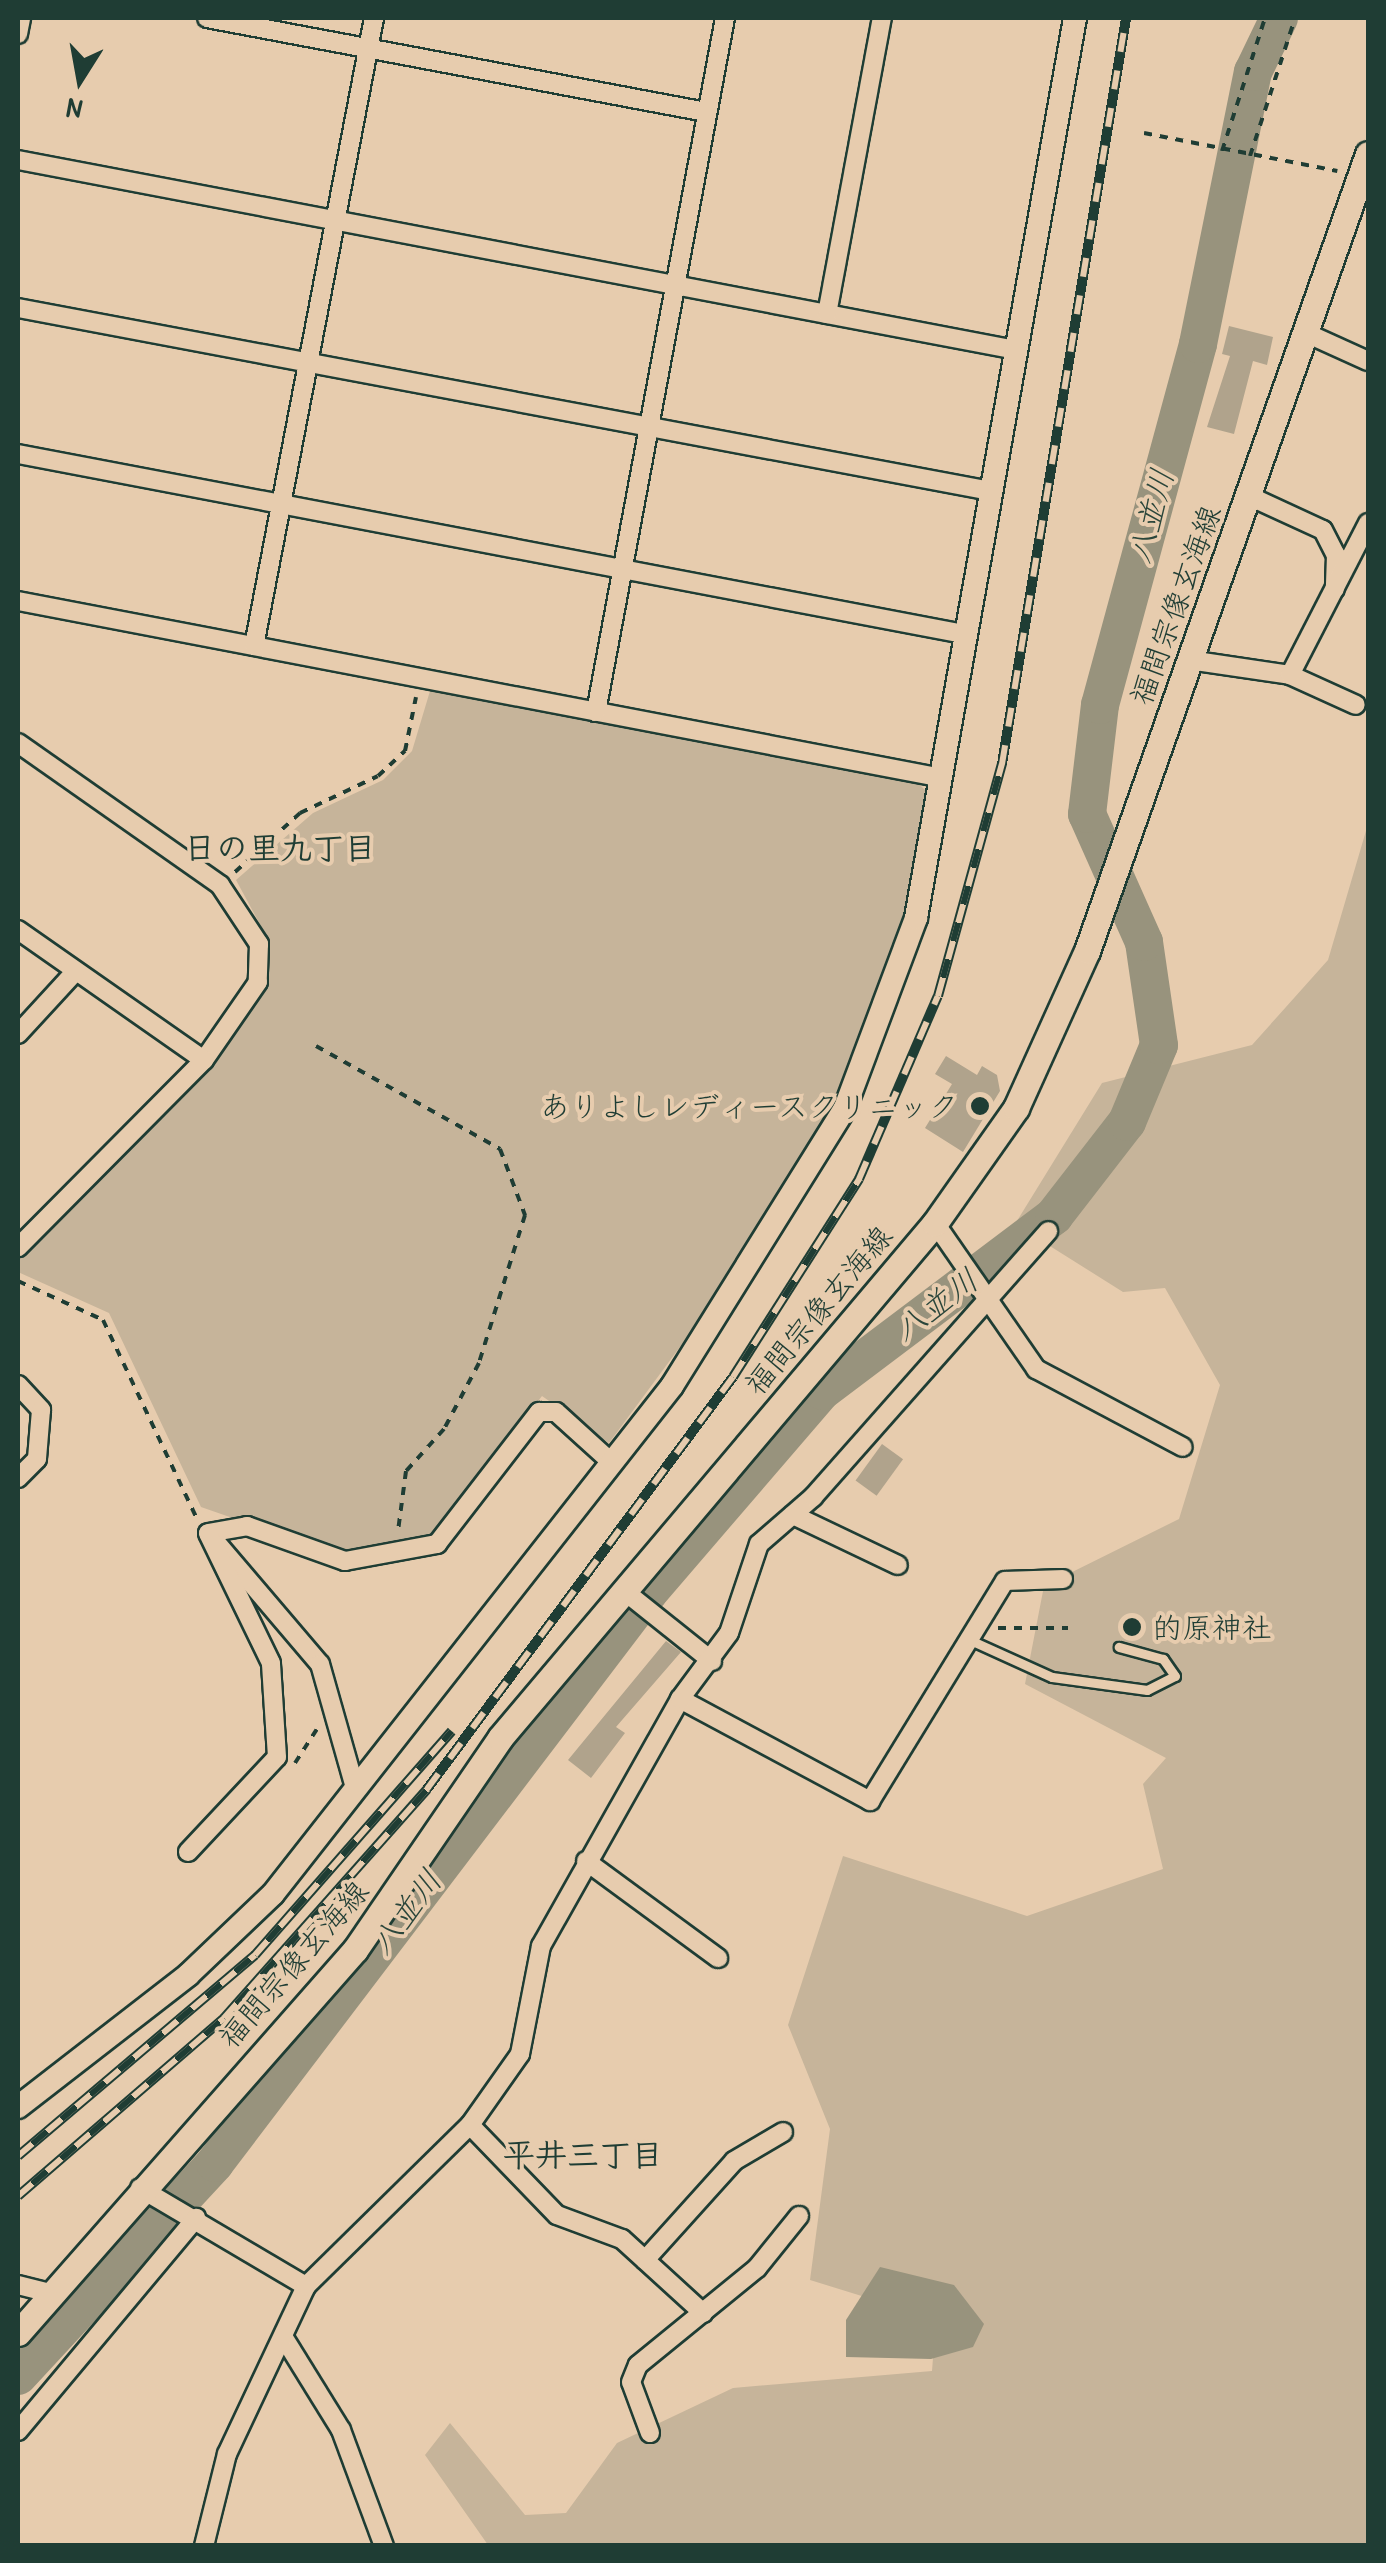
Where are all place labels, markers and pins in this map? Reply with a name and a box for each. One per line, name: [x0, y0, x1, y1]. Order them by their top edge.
place label: ありよしレディースクリニック: [538, 1088, 958, 1124]
marker: ありよしレディースクリニック: [967, 1093, 993, 1119]
place label: 的原神社: [1152, 1609, 1272, 1645]
marker: 的原神社: [1121, 1616, 1143, 1638]

